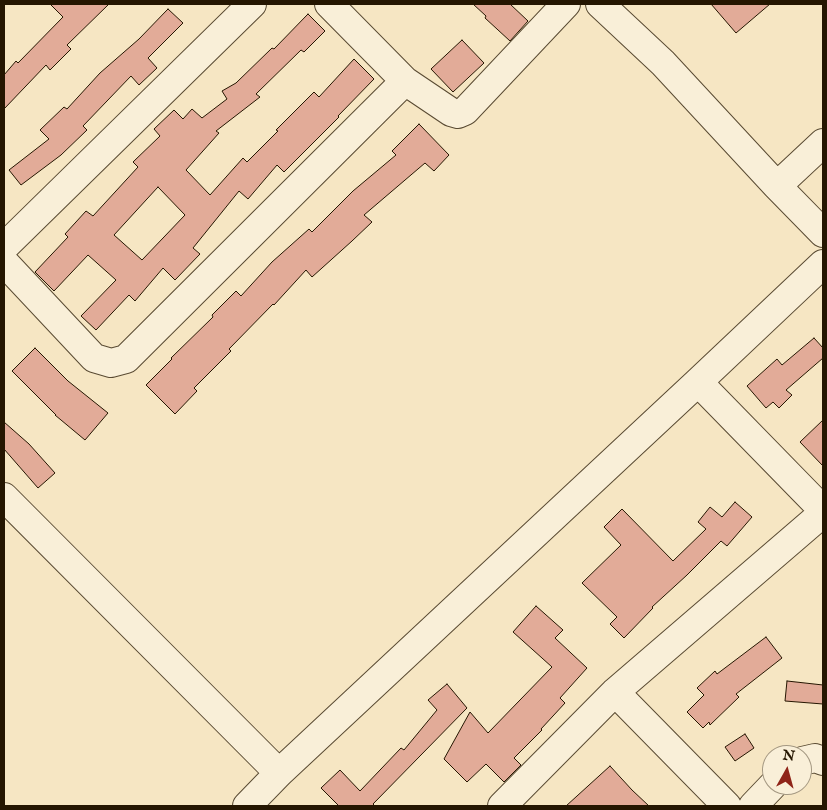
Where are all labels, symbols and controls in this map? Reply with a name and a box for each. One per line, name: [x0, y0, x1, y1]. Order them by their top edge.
north arrow: [762, 745, 812, 795]
text: N: [782, 746, 796, 766]

